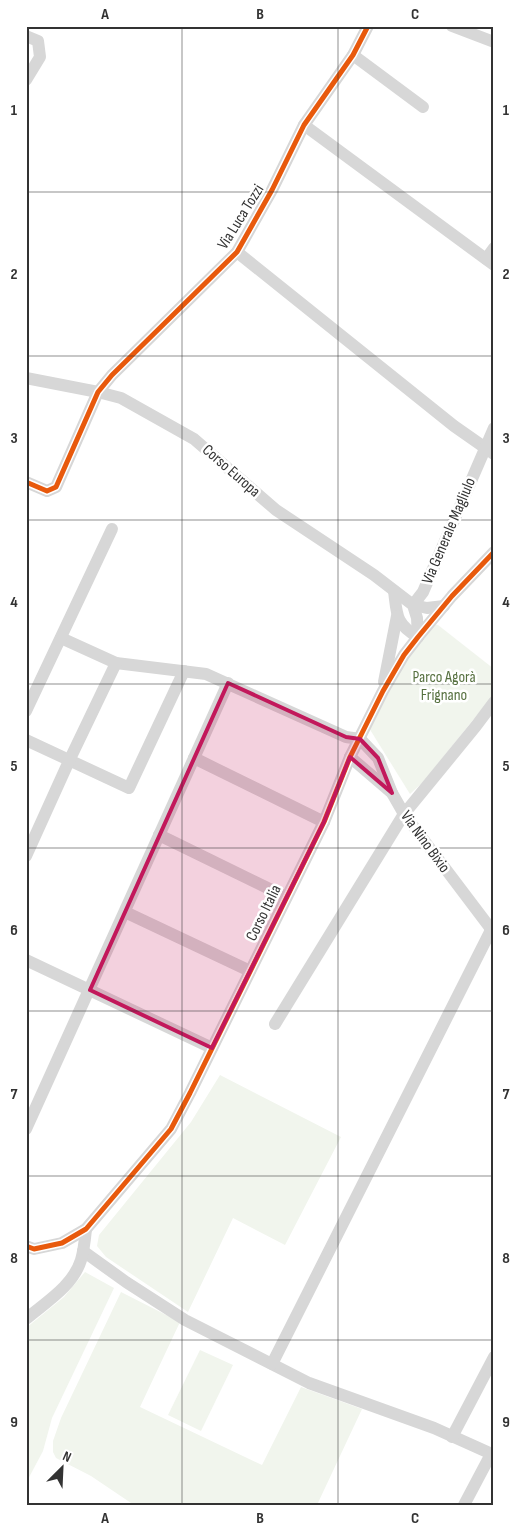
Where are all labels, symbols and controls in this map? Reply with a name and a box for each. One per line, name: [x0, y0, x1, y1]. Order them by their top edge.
text: A: [100, 5, 109, 24]
text: B: [256, 5, 264, 24]
text: C: [411, 5, 419, 24]
text: 1: [11, 101, 18, 120]
text: 1: [503, 101, 510, 120]
street label: Via Luca Tozzi: [214, 181, 268, 253]
text: 2: [10, 265, 18, 284]
text: 2: [502, 265, 510, 284]
text: 3: [10, 429, 18, 448]
text: 3: [502, 429, 510, 448]
street label: Corso Europa: [198, 441, 264, 501]
street label: Via Generale Magliulo: [418, 475, 480, 587]
text: 4: [10, 593, 18, 612]
text: 4: [502, 593, 510, 612]
park label: Parco Agorà Frignano: [412, 668, 476, 705]
text: 5: [10, 757, 18, 776]
text: 5: [502, 757, 510, 776]
street label: Via Nino Bixio: [396, 807, 454, 877]
street label: Corso Italia: [242, 882, 286, 944]
text: 6: [10, 921, 18, 940]
text: 6: [502, 921, 510, 940]
text: 7: [11, 1085, 18, 1104]
text: 7: [503, 1085, 510, 1104]
text: 8: [10, 1249, 18, 1268]
text: 8: [502, 1249, 510, 1268]
text: 9: [10, 1413, 18, 1432]
text: 9: [502, 1413, 510, 1432]
north arrow: [38, 1444, 88, 1494]
text: N: [60, 1447, 74, 1466]
text: A: [100, 1509, 109, 1528]
text: B: [256, 1509, 264, 1528]
text: C: [411, 1509, 419, 1528]

